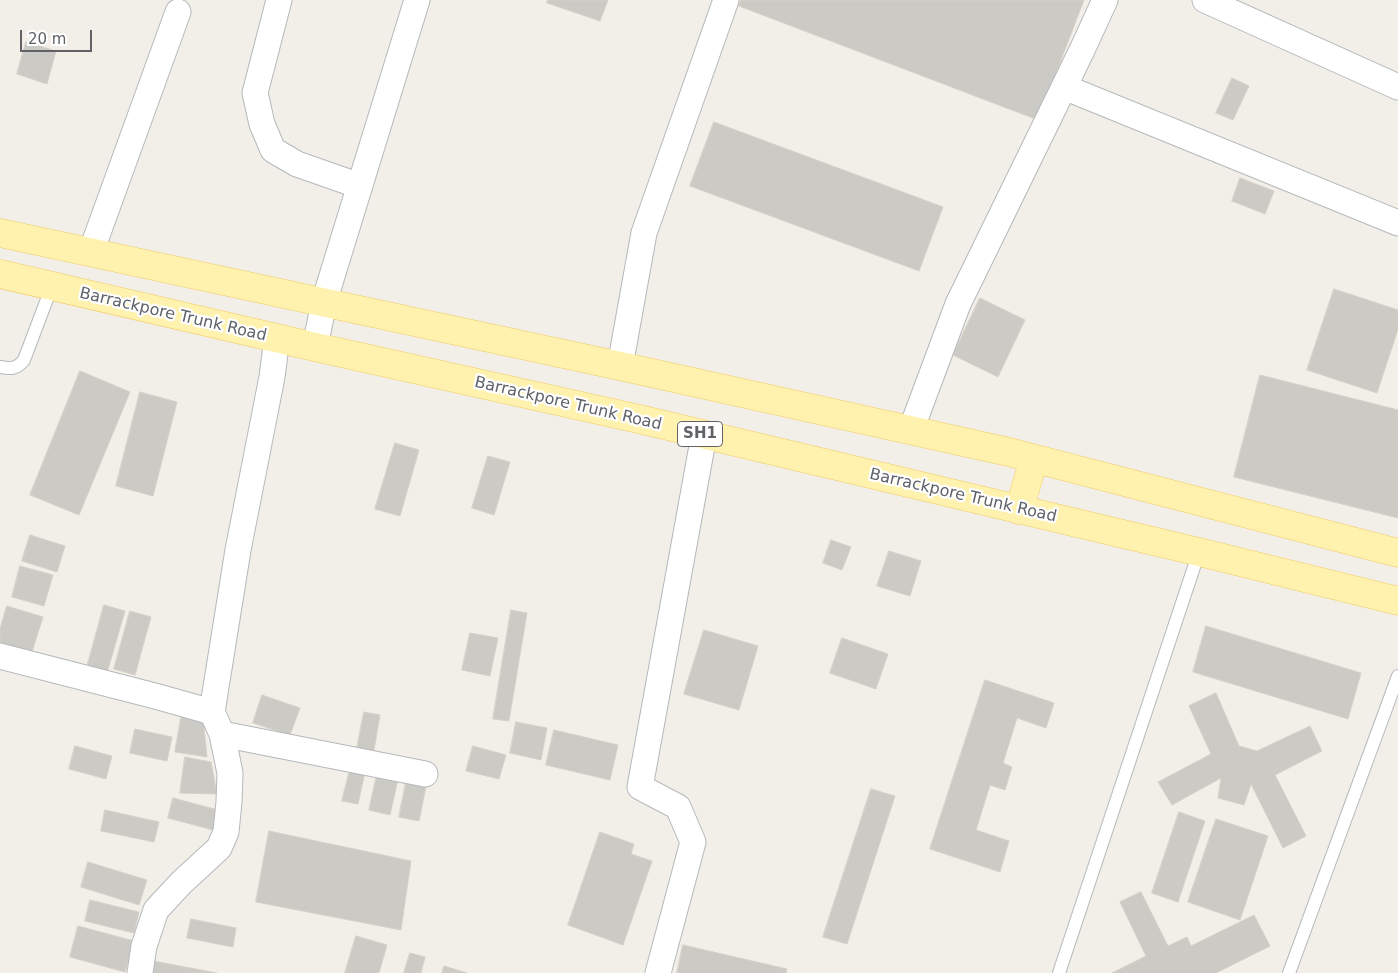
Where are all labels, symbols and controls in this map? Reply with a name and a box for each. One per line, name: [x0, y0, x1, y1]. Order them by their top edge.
scale bar: [22, 20, 95, 52]
text: 20 m: [28, 30, 66, 48]
street label: Barrackpore Trunk Road: [78, 284, 268, 346]
street label: Barrackpore Trunk Road: [473, 373, 663, 435]
road number: SH1: [678, 422, 722, 446]
street label: Barrackpore Trunk Road: [868, 465, 1058, 527]

